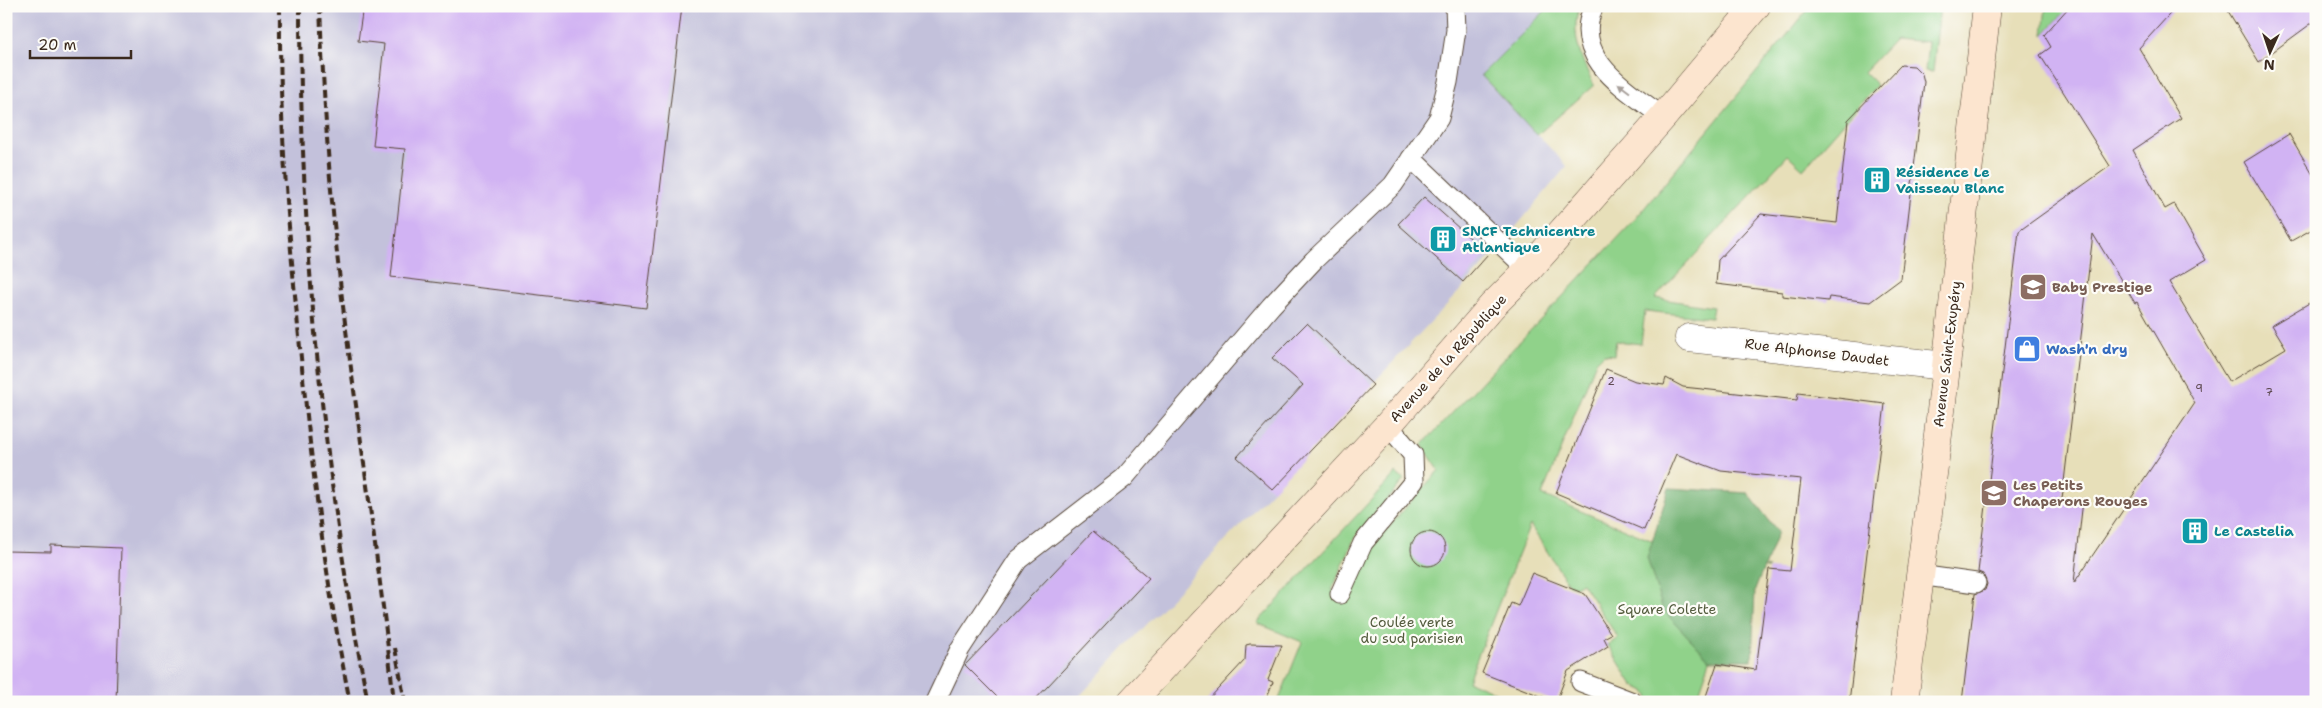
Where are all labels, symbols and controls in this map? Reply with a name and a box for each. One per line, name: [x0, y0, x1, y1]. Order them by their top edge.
scale bar: [30, 28, 131, 60]
north arrow: [2244, 28, 2294, 78]
text: 20 m: [38, 35, 77, 55]
text: N: [2263, 56, 2275, 74]
one-way arrow: [1618, 82, 1631, 93]
place label: Résidence Le Vaisseau Blanc: [1896, 163, 2004, 197]
building icon: Résidence Le Vaisseau Blanc: [1862, 165, 1892, 195]
place label: SNCF Technicentre Atlantique: [1462, 222, 1595, 256]
building icon: SNCF Technicentre Atlantique: [1428, 224, 1458, 254]
school or university icon: Baby Prestige: [2018, 272, 2048, 302]
place label: Baby Prestige: [2052, 278, 2152, 296]
street label: Avenue Saint-Exupéry: [1929, 280, 1965, 428]
street label: Avenue de la République: [1386, 290, 1510, 426]
street label: Rue Alphonse Daudet: [1744, 334, 1890, 370]
shop icon: Wash'n dry: [2012, 334, 2042, 364]
place label: Wash'n dry: [2046, 340, 2128, 358]
house number: 2: [1607, 374, 1615, 389]
house number: 9: [2195, 381, 2203, 396]
house number: 7: [2265, 385, 2273, 400]
place label: Les Petits Chaperons Rouges: [2013, 476, 2148, 510]
school or university icon: Les Petits Chaperons Rouges: [1979, 478, 2009, 508]
building icon: Le Castelia: [2180, 516, 2210, 546]
place label: Le Castelia: [2214, 522, 2294, 540]
park label: Square Colette: [1618, 600, 1716, 618]
park label: Coulée verte du sud parisien: [1361, 613, 1464, 647]

